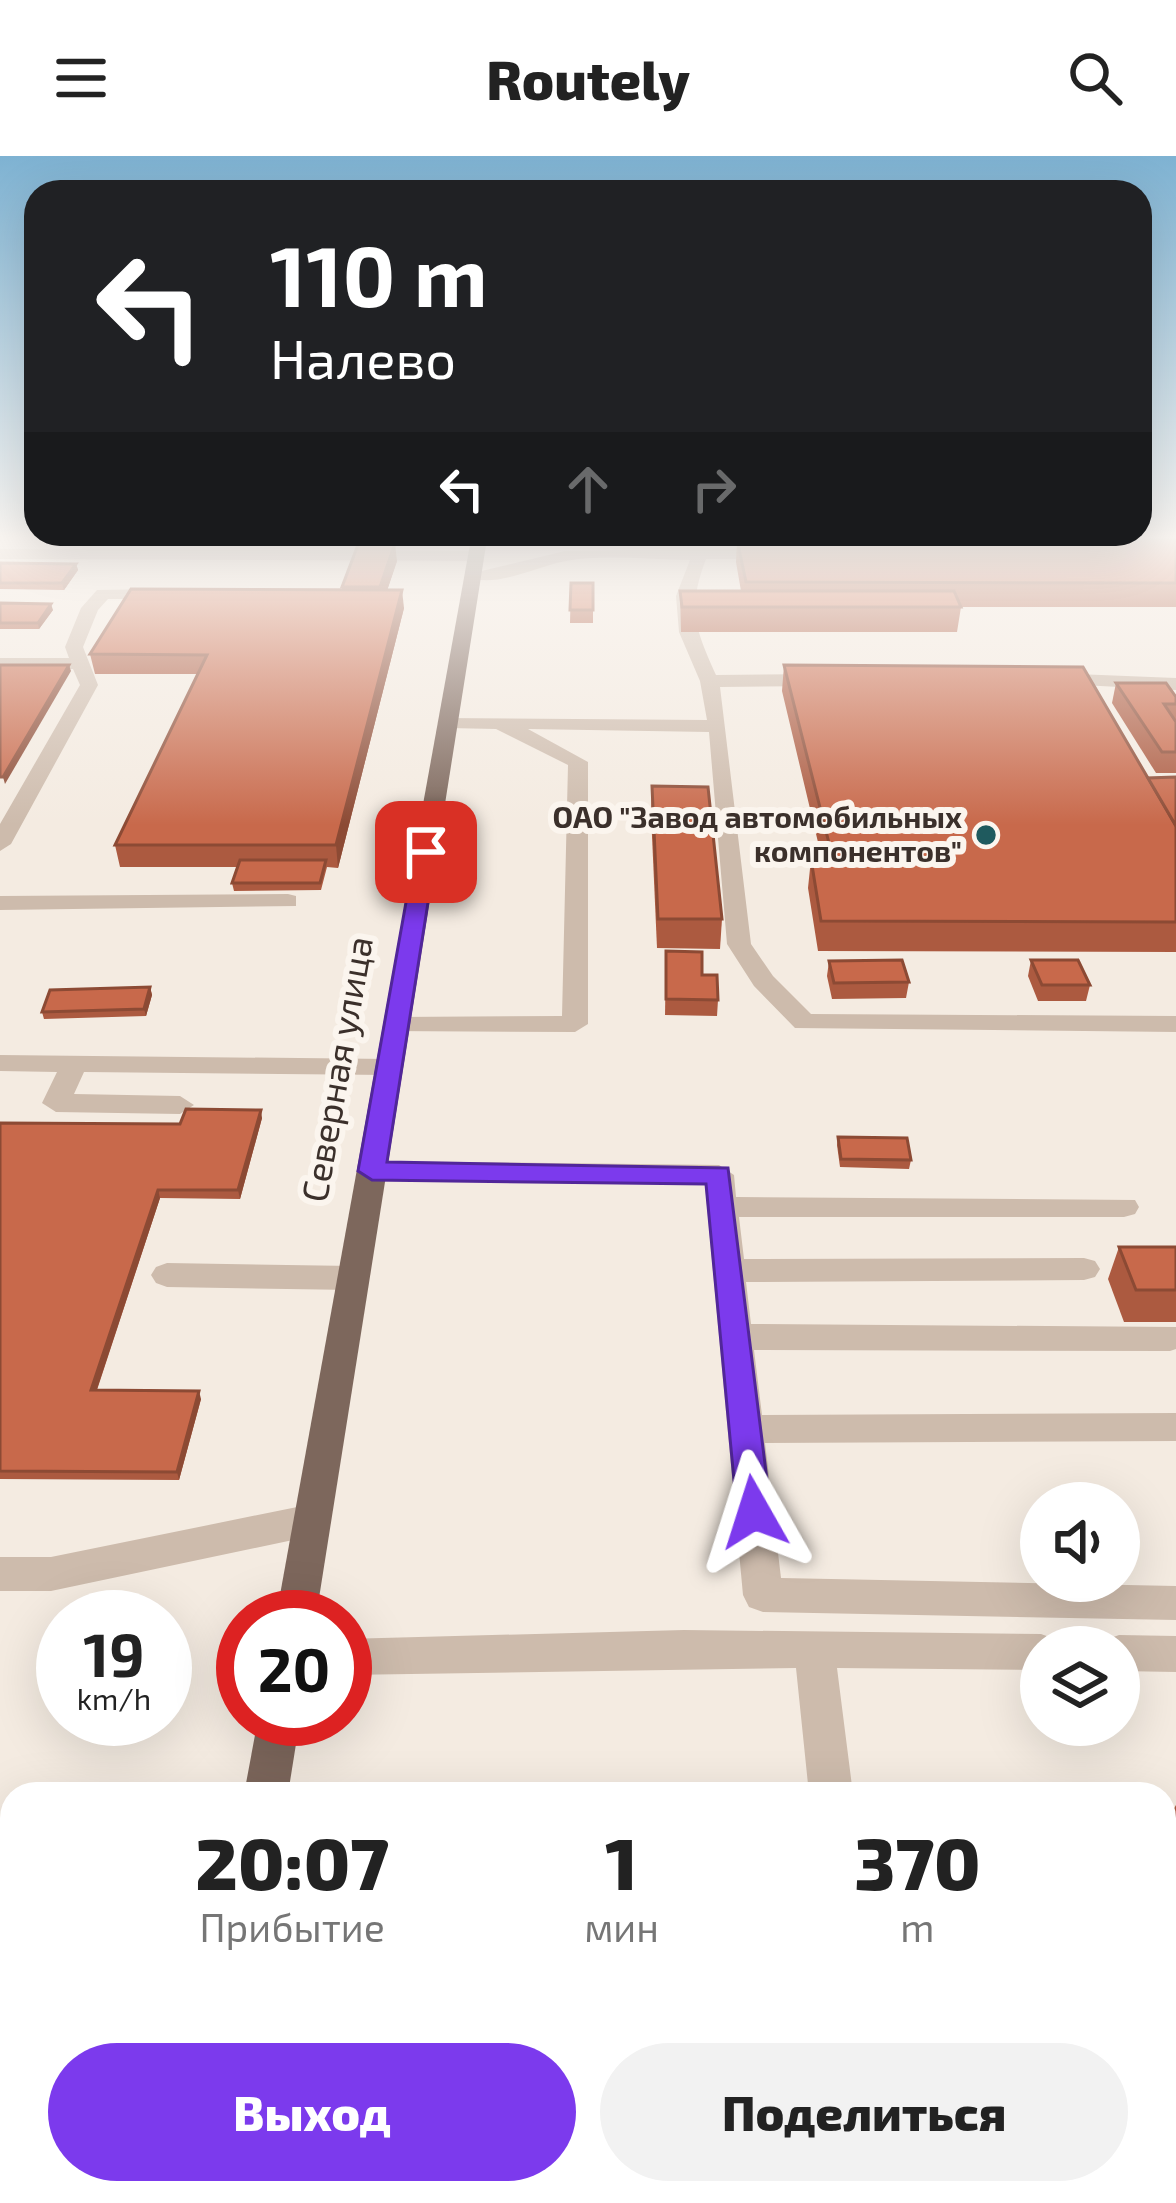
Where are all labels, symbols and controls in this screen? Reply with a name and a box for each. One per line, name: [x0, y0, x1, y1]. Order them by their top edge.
icon: menu: [48, 45, 114, 111]
icon: search: [1062, 45, 1128, 111]
text: Routely: [486, 46, 690, 111]
text: 110 m: [270, 223, 488, 324]
icon: left: [72, 228, 228, 384]
text: Налево: [270, 325, 456, 390]
icon: left: [429, 456, 495, 522]
icon: ahead: [555, 456, 621, 522]
icon: right: [681, 456, 747, 522]
place label: ОАО "Завод автомобильных компонентов": [553, 798, 962, 868]
pin: [375, 801, 477, 903]
icon: arrive: [393, 819, 459, 885]
marker: ОАО "Завод автомобильных компонентов": [973, 822, 999, 848]
street label: Северная улица: [291, 933, 381, 1205]
position arrow: [691, 1449, 817, 1575]
map controls: [1020, 1482, 1140, 1746]
button: sound: [1020, 1482, 1140, 1602]
speed limit sign: 20: [216, 1590, 372, 1746]
text: 19: [83, 1617, 145, 1689]
button: layers: [1020, 1626, 1140, 1746]
text: km/h: [77, 1680, 151, 1716]
text: 20:07: [195, 1818, 389, 1904]
text: 1: [605, 1818, 638, 1904]
text: 370: [854, 1818, 981, 1904]
text: Прибытие: [199, 1903, 385, 1950]
text: мин: [584, 1903, 659, 1950]
text: m: [900, 1903, 935, 1950]
button: Выход: [48, 2043, 576, 2181]
button: Поделиться: [600, 2043, 1128, 2181]

